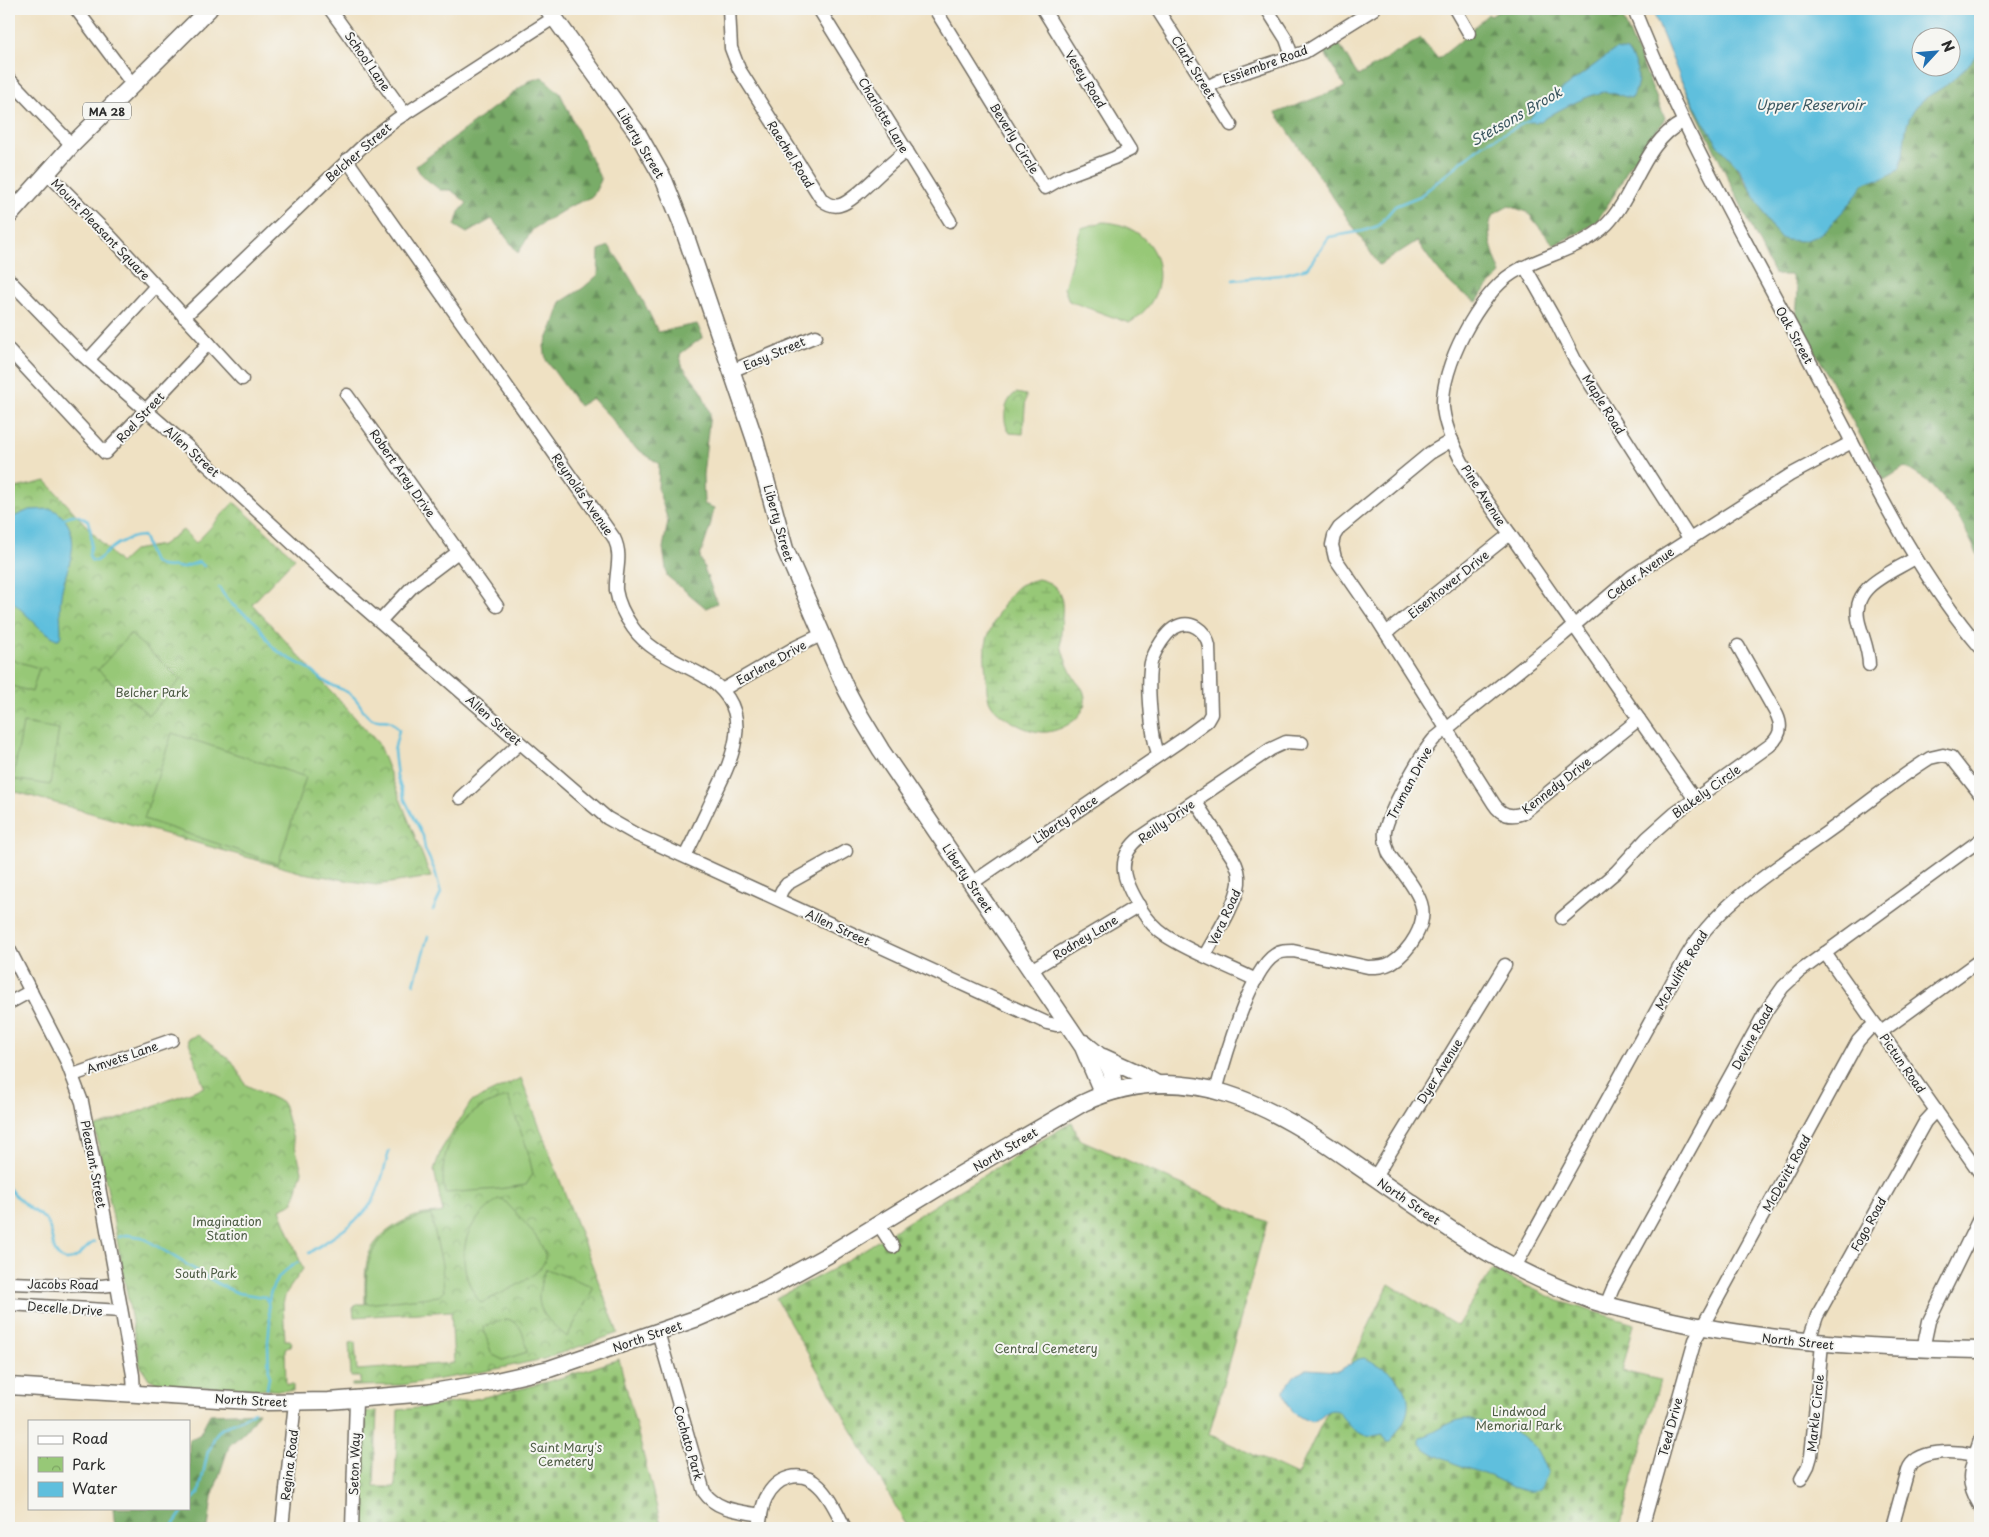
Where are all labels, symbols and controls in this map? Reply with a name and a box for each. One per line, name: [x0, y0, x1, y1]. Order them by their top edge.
street label: School Lane: [341, 27, 395, 95]
north arrow: [1912, 28, 1962, 78]
street label: Clark Street: [1167, 32, 1221, 102]
text: N: [1936, 36, 1960, 56]
street label: Essiembre Road: [1220, 40, 1310, 88]
street label: Vesey Road: [1061, 47, 1111, 111]
street label: Charlotte Lane: [854, 74, 914, 156]
water label: Stetsons Brook: [1466, 81, 1566, 151]
water label: Upper Reservoir: [1756, 94, 1867, 115]
street label: Beverly Circle: [986, 99, 1044, 177]
road number: MA 28: [83, 102, 131, 120]
street label: Liberty Street: [613, 104, 669, 182]
street label: Raechel Road: [763, 117, 819, 191]
street label: Belcher Street: [321, 118, 395, 186]
street label: Mount Pleasant Square: [47, 174, 155, 284]
street label: Oak Street: [1772, 303, 1818, 367]
street label: Easy Street: [740, 332, 808, 374]
street label: Maple Road: [1578, 370, 1630, 438]
street label: Roel Street: [112, 388, 168, 446]
street label: Allen Street: [160, 421, 224, 481]
street label: Robert Arey Drive: [366, 425, 440, 521]
street label: Reynolds Avenue: [548, 449, 618, 539]
street label: Pine Avenue: [1457, 461, 1511, 530]
street label: Liberty Street: [759, 482, 799, 564]
street label: Cedar Avenue: [1603, 542, 1678, 604]
street label: Eisenhower Drive: [1404, 546, 1492, 622]
street label: Earlene Drive: [733, 635, 809, 689]
park label: Belcher Park: [116, 683, 188, 701]
street label: Allen Street: [462, 691, 526, 749]
street label: Truman Drive: [1382, 743, 1436, 823]
street label: Kennedy Drive: [1518, 752, 1594, 818]
street label: Blakely Circle: [1668, 760, 1744, 822]
street label: Liberty Place: [1029, 791, 1101, 847]
street label: Reilly Drive: [1134, 795, 1198, 847]
street label: Liberty Street: [938, 840, 998, 916]
street label: Vera Road: [1203, 886, 1245, 948]
street label: Allen Street: [803, 904, 873, 950]
street label: Rodney Lane: [1049, 910, 1121, 964]
street label: McAuliffe Road: [1650, 927, 1712, 1013]
street label: Devine Road: [1727, 1001, 1777, 1073]
street label: Pictun Road: [1876, 1030, 1930, 1096]
street label: Dyer Avenue: [1412, 1035, 1466, 1107]
street label: Amvets Lane: [84, 1036, 160, 1078]
street label: Pleasant Street: [77, 1119, 111, 1210]
street label: North Street: [969, 1123, 1041, 1175]
street label: McDevitt Road: [1757, 1131, 1815, 1215]
street label: North Street: [1374, 1173, 1444, 1229]
street label: Fogo Road: [1846, 1194, 1890, 1254]
park label: Imagination Station: [192, 1212, 262, 1244]
park label: South Park: [175, 1264, 237, 1282]
street label: Jacobs Road: [27, 1274, 99, 1294]
street label: Decelle Drive: [27, 1296, 103, 1320]
street label: North Street: [610, 1316, 684, 1356]
street label: North Street: [1761, 1328, 1835, 1354]
park label: Central Cemetery: [994, 1339, 1098, 1357]
street label: Markle Circle: [1802, 1373, 1828, 1453]
street label: North Street: [214, 1389, 288, 1411]
street label: Teed Drive: [1653, 1395, 1687, 1459]
park label: Lindwood Memorial Park: [1476, 1402, 1562, 1434]
street label: Cochato Park: [670, 1403, 708, 1483]
legend: [28, 1420, 190, 1510]
text: Road: [72, 1426, 108, 1449]
street label: Regina Road: [276, 1428, 302, 1502]
street label: Seton Way: [344, 1432, 364, 1496]
park label: Saint Mary's Cemetery: [530, 1438, 603, 1470]
text: Park: [72, 1452, 106, 1475]
text: Water: [72, 1476, 117, 1499]

